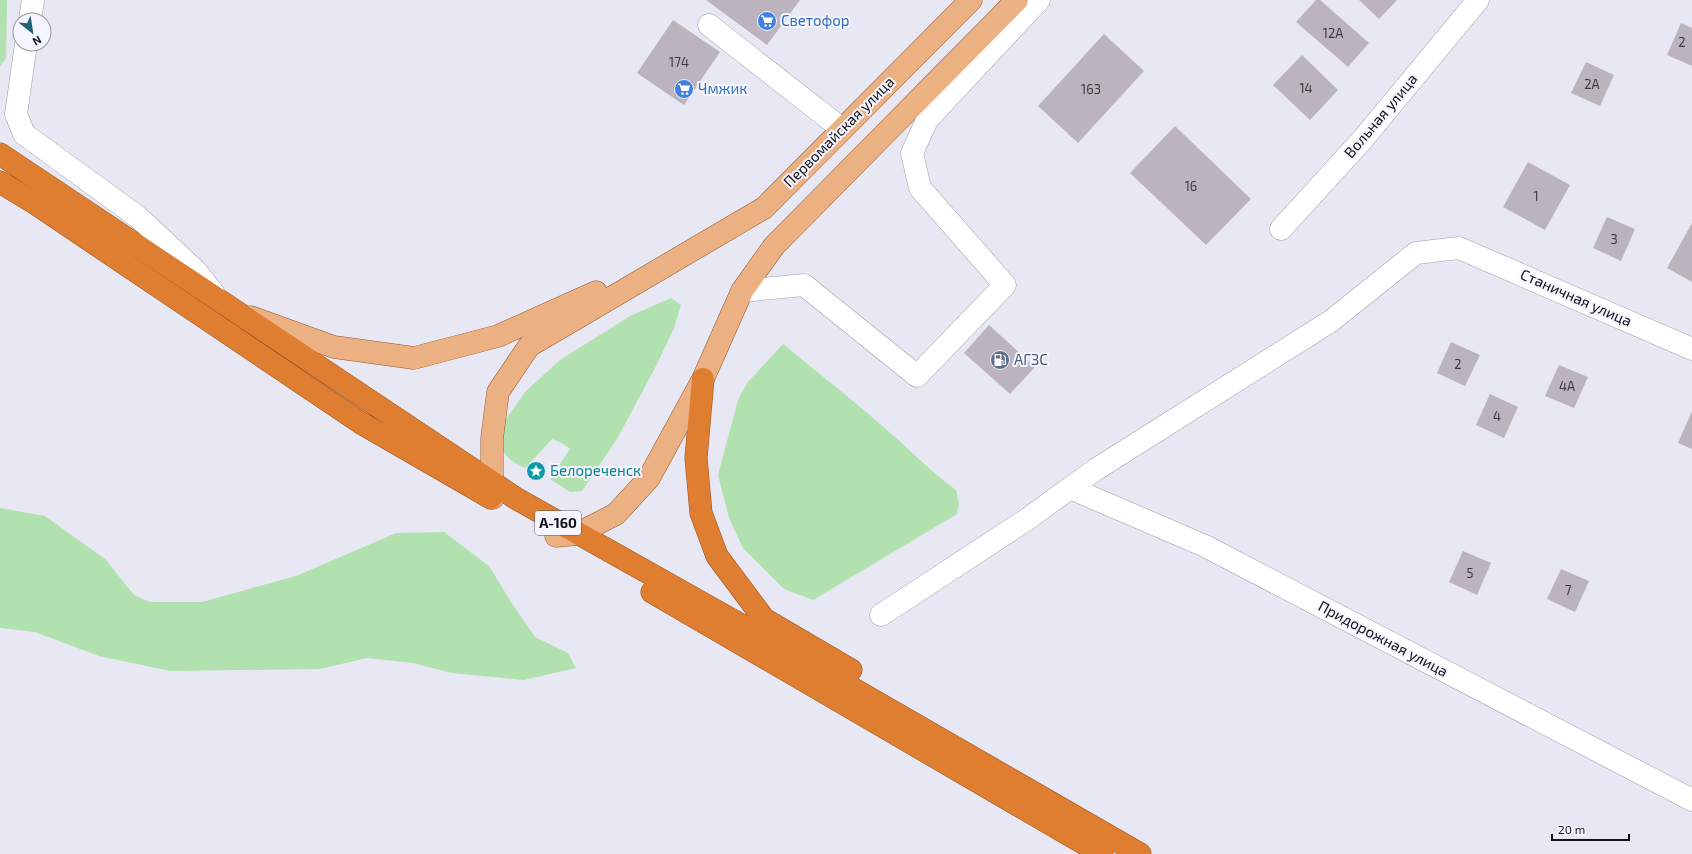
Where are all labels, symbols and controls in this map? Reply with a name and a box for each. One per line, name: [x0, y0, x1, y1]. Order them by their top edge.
supermarket icon: Светофор: [756, 10, 778, 32]
place label: Светофор: [781, 11, 850, 29]
north arrow: [12, 12, 52, 52]
house number: 12А: [1323, 25, 1343, 41]
text: N: [31, 33, 44, 49]
house number: 2: [1678, 34, 1686, 50]
house number: 174: [669, 54, 689, 70]
street label: Вольная улица: [1340, 70, 1421, 162]
street label: Первомайская улица: [779, 72, 898, 191]
house number: 2А: [1584, 76, 1600, 92]
supermarket icon: Чмжик: [673, 78, 695, 100]
place label: Чмжик: [698, 79, 747, 97]
house number: 14: [1299, 80, 1313, 96]
house number: 163: [1081, 81, 1101, 97]
house number: 16: [1185, 178, 1197, 194]
house number: 1: [1533, 188, 1539, 204]
house number: 3: [1610, 231, 1618, 247]
street label: Станичная улица: [1517, 264, 1635, 331]
fuel station icon: АГЗС: [989, 349, 1011, 371]
place label: АГЗС: [1014, 350, 1048, 368]
house number: 2: [1454, 356, 1462, 372]
house number: 4А: [1559, 378, 1575, 394]
house number: 4: [1493, 408, 1501, 424]
place icon: Белореченск: [525, 460, 547, 482]
place label: Белореченск: [550, 461, 641, 479]
road number: А-160: [535, 511, 581, 535]
house number: 5: [1467, 565, 1474, 581]
house number: 7: [1565, 582, 1572, 598]
street label: Придорожная улица: [1315, 596, 1451, 681]
scale bar: [1552, 816, 1629, 842]
text: 20 m: [1558, 822, 1585, 836]

